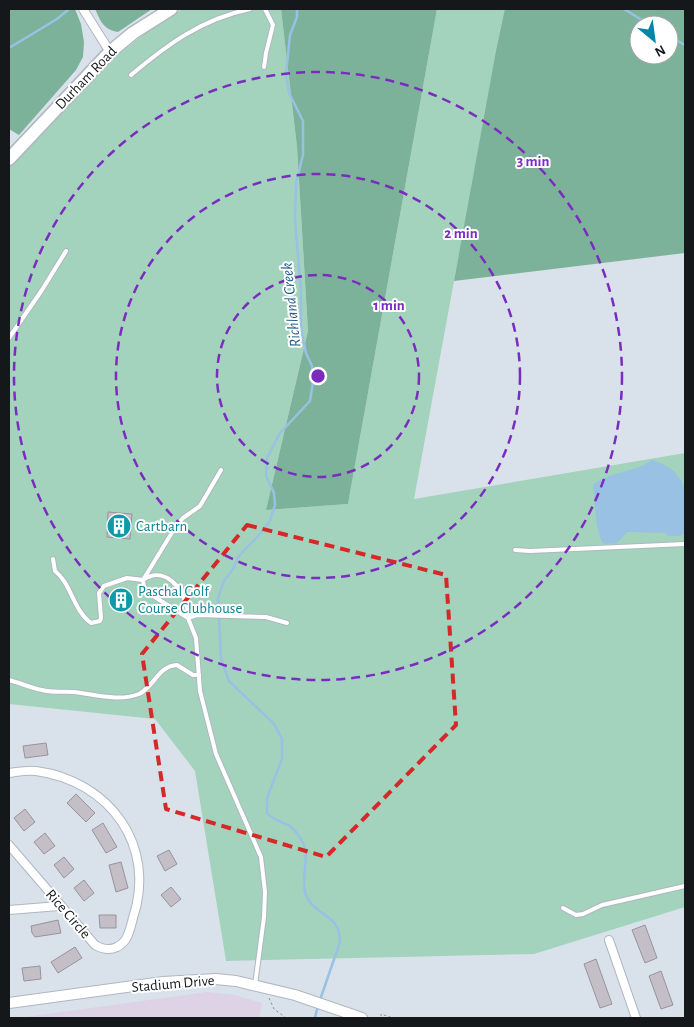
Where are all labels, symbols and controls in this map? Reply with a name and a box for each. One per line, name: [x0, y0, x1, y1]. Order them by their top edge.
north arrow: [629, 15, 679, 65]
text: N: [652, 42, 667, 59]
street label: Durham Road: [52, 44, 120, 112]
text: 3 min: [517, 154, 549, 169]
text: 2 min: [444, 226, 478, 241]
water label: Richland Creek: [279, 262, 303, 348]
text: 1 min: [373, 298, 405, 313]
centre of rings: [309, 367, 327, 385]
building icon: Cartbarn: [106, 513, 132, 539]
place label: Cartbarn: [136, 519, 187, 534]
place label: Paschal Golf Course Clubhouse: [138, 584, 242, 616]
building icon: Paschal Golf Course Clubhouse: [108, 587, 134, 613]
street label: Rice Circle: [43, 887, 93, 942]
street label: Stadium Drive: [131, 973, 215, 995]

